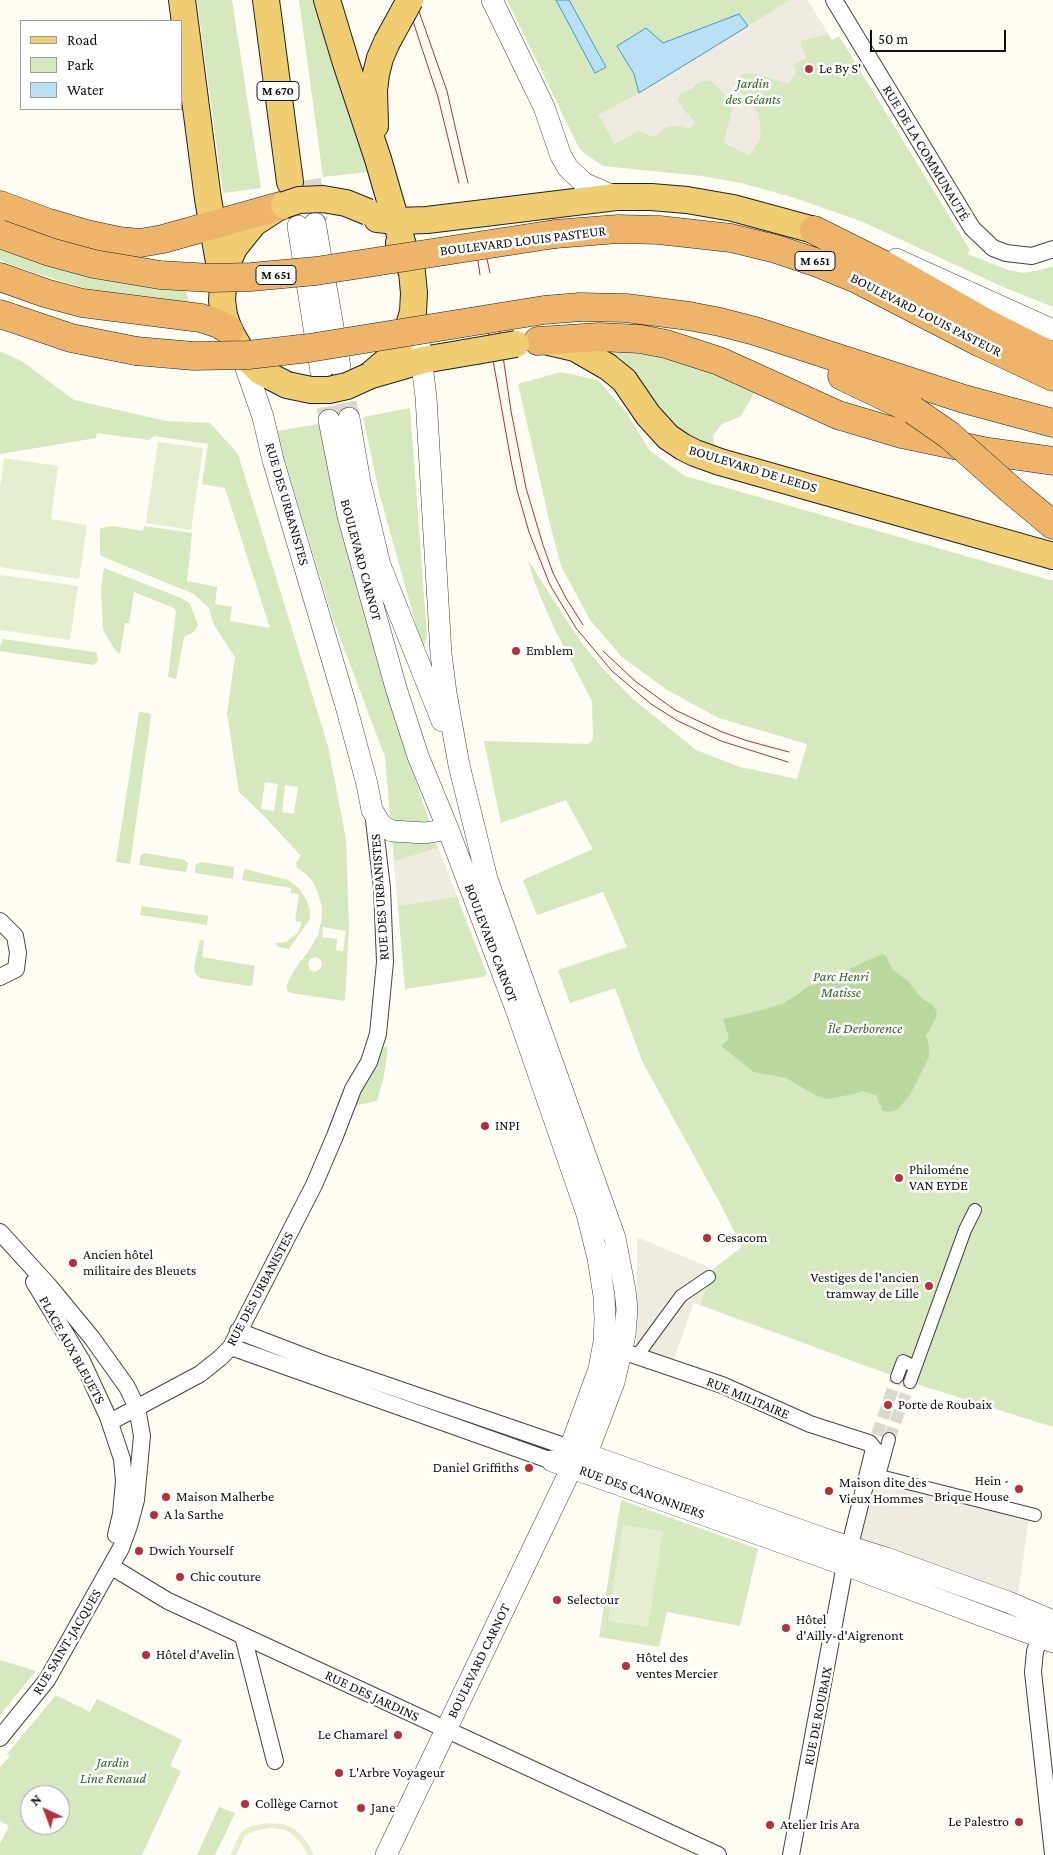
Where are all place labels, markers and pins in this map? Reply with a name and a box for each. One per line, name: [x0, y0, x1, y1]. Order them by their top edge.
place label: Le By S': [819, 61, 861, 77]
marker: Le By S': [803, 63, 815, 75]
place label: Emblem: [526, 643, 573, 659]
marker: Emblem: [510, 645, 522, 657]
place label: INPI: [495, 1118, 520, 1134]
marker: INPI: [479, 1120, 491, 1132]
place label: Philoméne VAN EYDE: [909, 1162, 969, 1194]
marker: Philoméne VAN EYDE: [893, 1172, 905, 1184]
place label: Cesacom: [717, 1230, 767, 1246]
marker: Cesacom: [701, 1232, 713, 1244]
place label: Ancien hôtel militaire des Bleuets: [83, 1247, 196, 1280]
marker: Ancien hôtel militaire des Bleuets: [67, 1257, 79, 1269]
place label: Vestiges de l'ancien tramway de Lille: [811, 1270, 919, 1302]
marker: Vestiges de l'ancien tramway de Lille: [923, 1280, 935, 1292]
place label: Porte de Roubaix: [898, 1397, 992, 1413]
marker: Porte de Roubaix: [882, 1399, 894, 1411]
place label: Daniel Griffiths: [433, 1460, 519, 1476]
marker: Daniel Griffiths: [523, 1462, 535, 1474]
place label: Hein - Brique House: [934, 1473, 1009, 1505]
place label: Maison dite des Vieux Hommes: [839, 1475, 927, 1508]
marker: Hein - Brique House: [1013, 1483, 1025, 1495]
marker: Maison dite des Vieux Hommes: [823, 1485, 835, 1497]
place label: Maison Malherbe: [176, 1489, 274, 1505]
marker: Maison Malherbe: [160, 1491, 172, 1503]
place label: A la Sarthe: [164, 1507, 224, 1523]
marker: A la Sarthe: [148, 1509, 160, 1521]
place label: Dwich Yourself: [149, 1543, 233, 1559]
marker: Dwich Yourself: [133, 1545, 145, 1557]
place label: Chic couture: [190, 1569, 261, 1585]
marker: Chic couture: [174, 1571, 186, 1583]
place label: Selectour: [567, 1592, 619, 1608]
marker: Selectour: [551, 1594, 563, 1606]
place label: Hôtel d'Ailly-d'Aigrenont: [796, 1612, 903, 1644]
marker: Hôtel d'Ailly-d'Aigrenont: [780, 1622, 792, 1634]
place label: Hôtel d'Avelin: [156, 1647, 235, 1663]
marker: Hôtel d'Avelin: [140, 1649, 152, 1661]
place label: Hôtel des ventes Mercier: [636, 1650, 718, 1682]
marker: Hôtel des ventes Mercier: [620, 1660, 632, 1672]
place label: Le Chamarel: [318, 1727, 388, 1743]
marker: Le Chamarel: [392, 1729, 404, 1741]
place label: L'Arbre Voyageur: [349, 1765, 445, 1781]
marker: L'Arbre Voyageur: [333, 1767, 345, 1779]
place label: Collège Carnot: [255, 1796, 338, 1812]
marker: Collège Carnot: [239, 1798, 251, 1810]
place label: Jane: [371, 1800, 395, 1816]
marker: Jane: [355, 1802, 367, 1814]
place label: Le Palestro: [948, 1814, 1009, 1830]
marker: Le Palestro: [1013, 1816, 1025, 1828]
place label: Atelier Iris Ara: [780, 1817, 860, 1833]
marker: Atelier Iris Ara: [764, 1819, 776, 1831]

